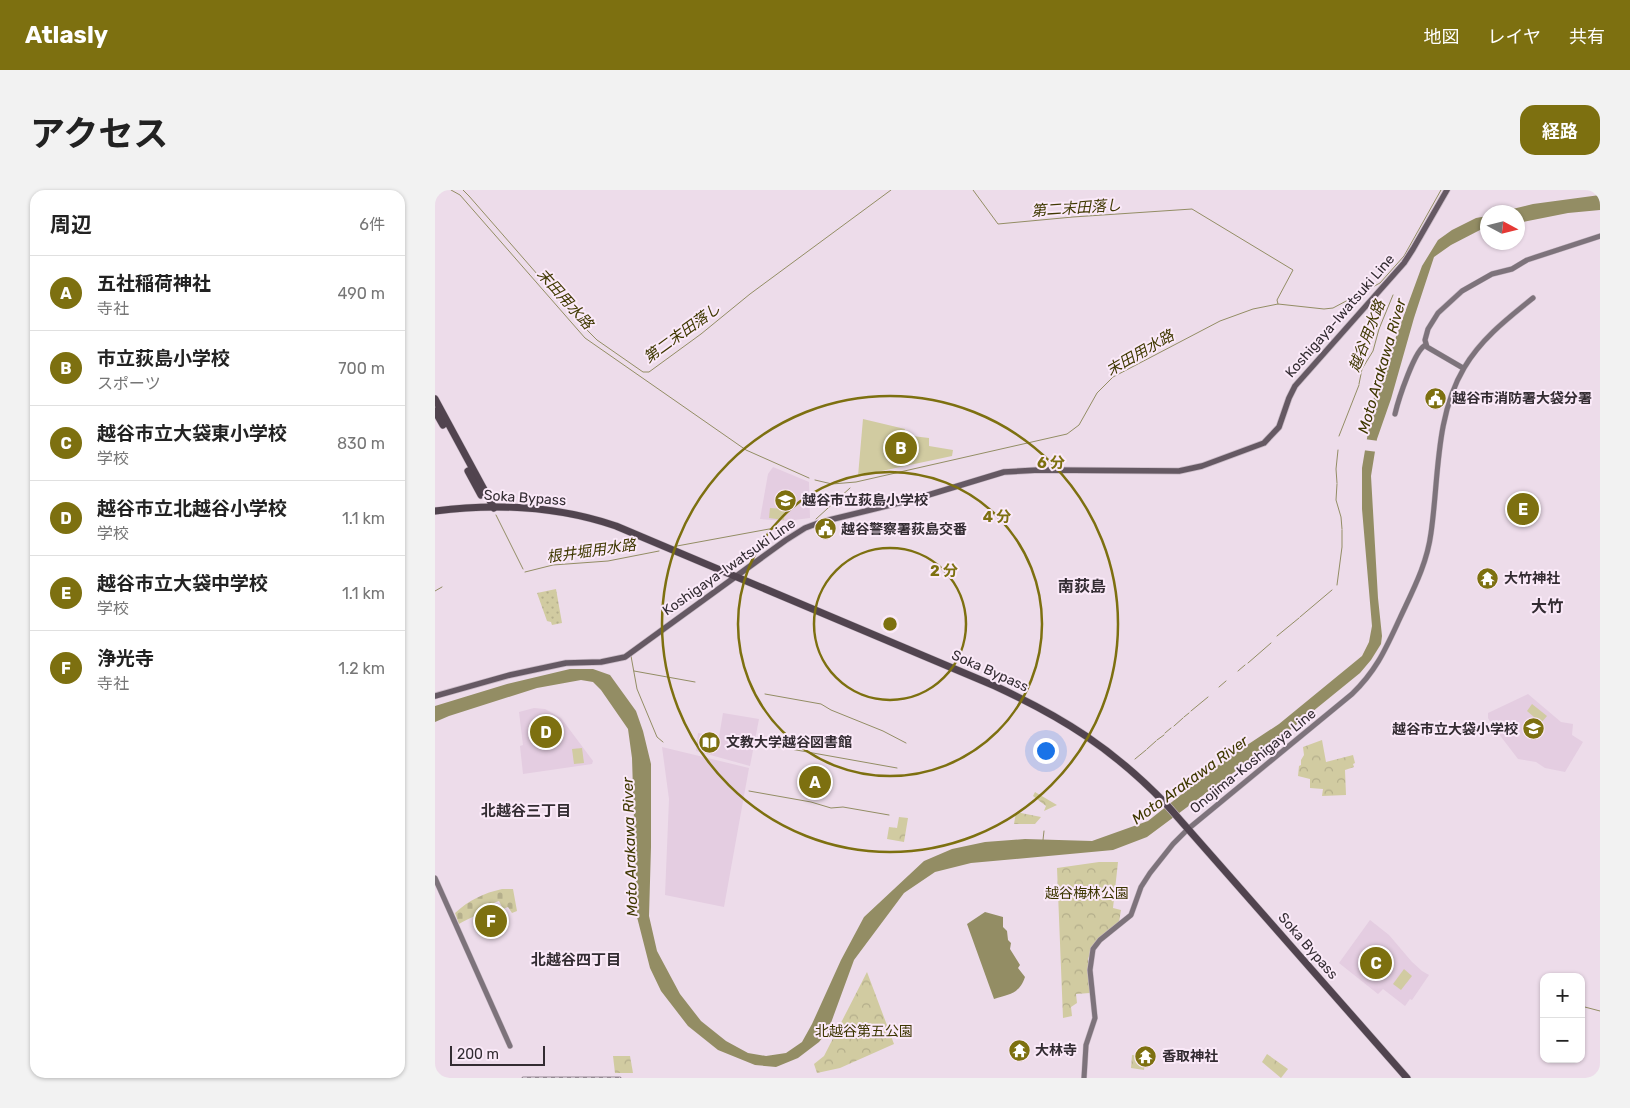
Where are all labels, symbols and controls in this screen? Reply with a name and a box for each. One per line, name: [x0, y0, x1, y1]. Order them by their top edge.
text: Atlasly: [25, 21, 108, 49]
text: 地図: [1424, 26, 1460, 48]
text: レイヤ: [1488, 26, 1541, 48]
text: 共有: [1569, 26, 1605, 48]
button: 経路: [1520, 105, 1600, 155]
text: アクセス: [30, 113, 168, 155]
water label: 第二末田落し: [1030, 196, 1122, 220]
north arrow: [1480, 205, 1525, 250]
text: 周辺: [50, 212, 92, 237]
text: 6件: [359, 215, 385, 234]
street label: Koshigaya-Iwatsuki Line: [1282, 251, 1398, 381]
water label: 末田用水路: [533, 265, 598, 334]
text: 五社稲荷神社: [97, 272, 211, 295]
text: A: [60, 284, 72, 303]
text: 490 m: [337, 284, 385, 303]
water label: Moto Arakawa River: [1354, 295, 1410, 436]
water label: 越谷用水路: [1345, 296, 1390, 374]
text: 寺社: [97, 299, 129, 318]
water label: 第二末田落し: [640, 299, 724, 367]
water label: 末田用水路: [1103, 325, 1179, 380]
text: 市立荻島小学校: [97, 347, 230, 370]
text: B: [60, 359, 72, 378]
text: 700 m: [338, 359, 385, 378]
text: スポーツ: [97, 374, 161, 393]
public building icon: 越谷市消防署大袋分署: [1424, 386, 1448, 410]
place label: 越谷市消防署大袋分署: [1452, 390, 1592, 407]
text: 越谷市立大袋東小学校: [97, 422, 287, 445]
pin: B: [885, 429, 917, 467]
text: C: [60, 434, 72, 453]
text: 830 m: [337, 434, 385, 453]
text: 学校: [97, 449, 129, 468]
text: 6 分: [1037, 454, 1065, 472]
street label: Soka Bypass: [483, 487, 567, 509]
school or university icon: 越谷市立荻島小学校: [774, 488, 798, 512]
pin: E: [1507, 490, 1539, 528]
place label: 越谷市立荻島小学校: [802, 492, 928, 509]
text: 越谷市立北越谷小学校: [97, 497, 287, 520]
text: 4 分: [983, 508, 1011, 526]
text: D: [60, 509, 72, 528]
text: 1.1 km: [342, 509, 385, 528]
street label: Koshigaya-Iwatsuki Line: [659, 515, 799, 619]
public building icon: 越谷警察署荻島交番: [813, 517, 837, 541]
place label: 越谷警察署荻島交番: [841, 521, 967, 538]
text: 学校: [97, 524, 129, 543]
water label: 根井堀用水路: [545, 536, 639, 566]
text: 2 分: [930, 562, 958, 580]
temple icon: 大竹神社: [1476, 566, 1500, 590]
place label: 大竹神社: [1504, 570, 1560, 587]
text: 越谷市立大袋中学校: [97, 572, 268, 595]
district label: 南荻島: [1058, 577, 1106, 596]
text: E: [61, 584, 71, 603]
text: 1.1 km: [342, 584, 385, 603]
district label: 大竹: [1531, 597, 1563, 616]
text: 学校: [97, 599, 129, 618]
centre of rings: [881, 615, 899, 633]
street label: Soka Bypass: [949, 646, 1031, 696]
text: 浄光寺: [97, 647, 154, 670]
text: F: [61, 659, 71, 678]
text: 1.2 km: [338, 659, 385, 678]
text: 寺社: [97, 674, 129, 693]
street label: Onojima-Koshigaya Line: [1187, 705, 1319, 817]
pin: D: [530, 713, 562, 751]
school or university icon: 越谷市立大袋小学校: [1522, 717, 1546, 741]
place label: 越谷市立大袋小学校: [1392, 721, 1518, 738]
library icon: 文教大学越谷図書館: [698, 730, 722, 754]
water label: Moto Arakawa River: [1128, 731, 1253, 828]
place label: 文教大学越谷図書館: [726, 734, 852, 751]
your location: [1033, 738, 1059, 764]
pin: A: [799, 763, 831, 801]
water label: Moto Arakawa River: [619, 776, 641, 917]
district label: 北越谷三丁目: [481, 802, 571, 820]
park label: 越谷梅林公園: [1045, 885, 1129, 902]
pin: F: [475, 902, 507, 940]
street label: Soka Bypass: [1275, 909, 1341, 983]
pin: C: [1360, 944, 1392, 982]
district label: 北越谷四丁目: [531, 951, 621, 969]
map controls: [1540, 973, 1585, 1063]
button: +: [1540, 973, 1585, 1018]
button: −: [1540, 1018, 1585, 1063]
park label: 北越谷第五公園: [815, 1023, 913, 1040]
temple icon: 大林寺: [1007, 1038, 1031, 1062]
place label: 大林寺: [1035, 1042, 1077, 1059]
scale bar: [450, 1043, 545, 1066]
temple icon: 香取神社: [1134, 1044, 1158, 1068]
text: 200 m: [457, 1046, 499, 1063]
place label: 香取神社: [1162, 1048, 1218, 1065]

